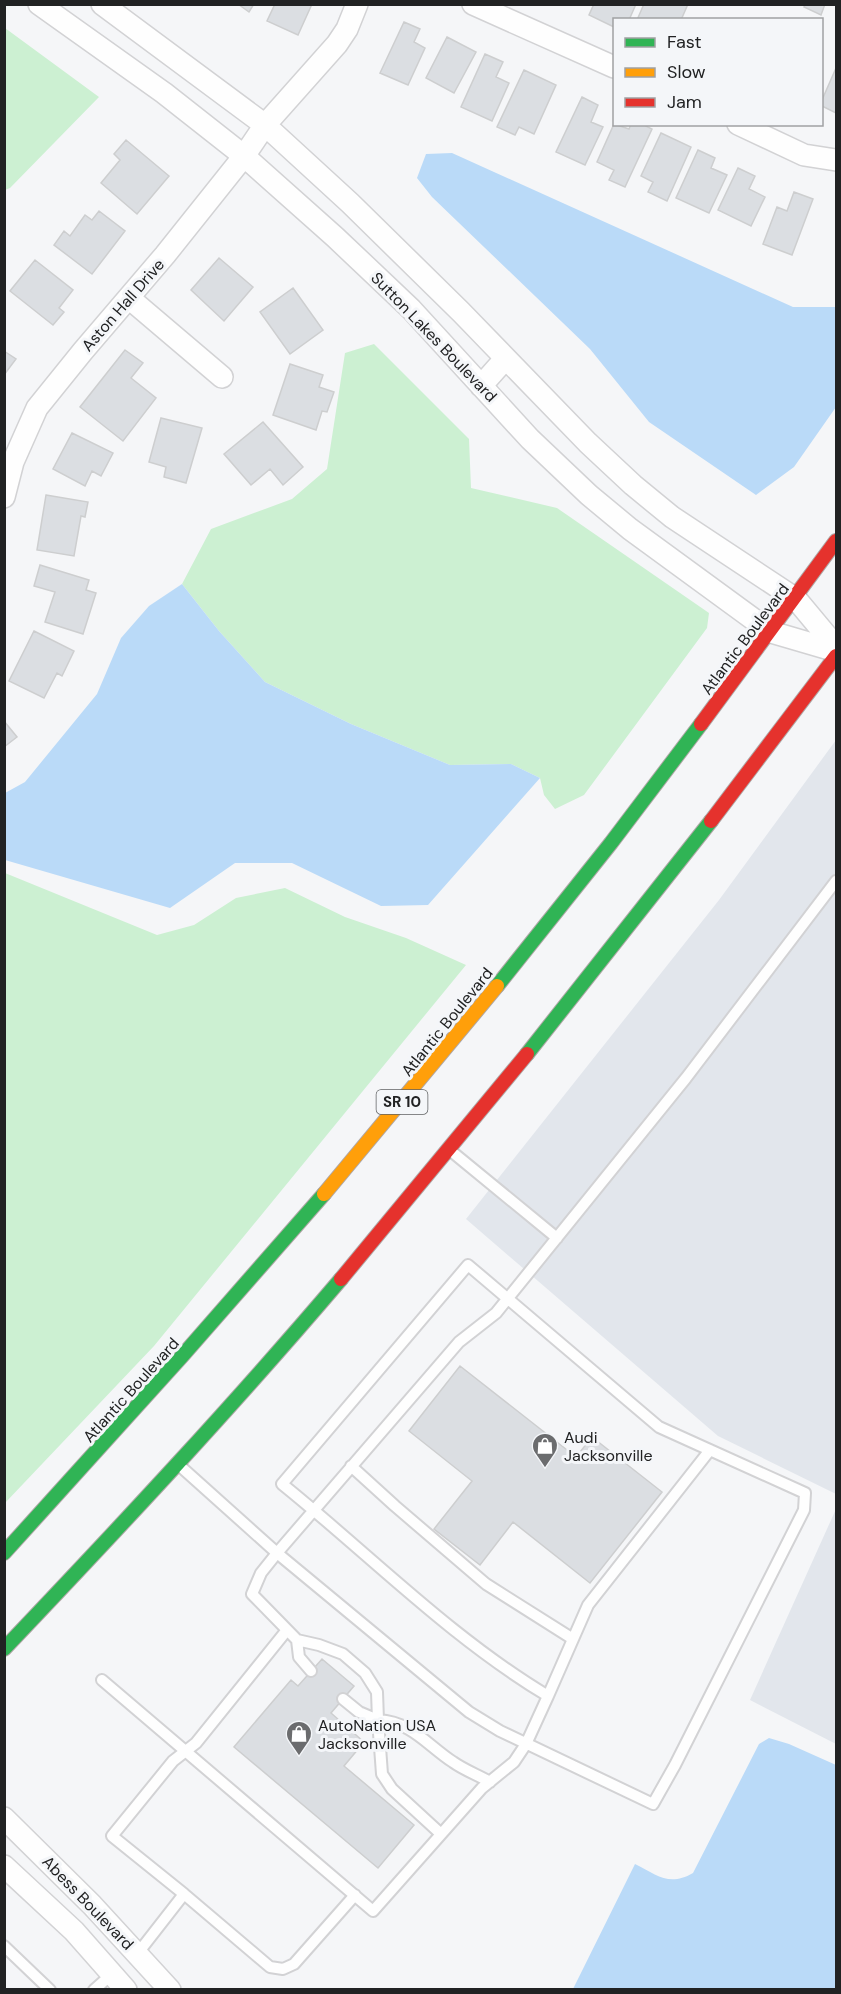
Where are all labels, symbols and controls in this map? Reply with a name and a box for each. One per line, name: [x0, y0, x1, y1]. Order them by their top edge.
legend: [613, 18, 823, 126]
text: Fast: [667, 30, 702, 54]
text: Slow: [667, 60, 706, 84]
text: Jam: [667, 90, 702, 114]
street label: Aston Hall Drive: [77, 254, 169, 356]
street label: Sutton Lakes Boulevard: [366, 268, 502, 406]
street label: Atlantic Boulevard: [696, 579, 794, 699]
street label: Atlantic Boulevard: [397, 963, 497, 1081]
road number: SR 10: [376, 1090, 428, 1114]
street label: Atlantic Boulevard: [78, 1333, 184, 1447]
place label: Audi Jacksonville: [564, 1427, 653, 1466]
shop icon: Audi Jacksonville: [530, 1431, 560, 1469]
place label: AutoNation USA Jacksonville: [318, 1715, 436, 1754]
shop icon: AutoNation USA Jacksonville: [284, 1719, 314, 1757]
street label: Abess Boulevard: [38, 1851, 138, 1955]

